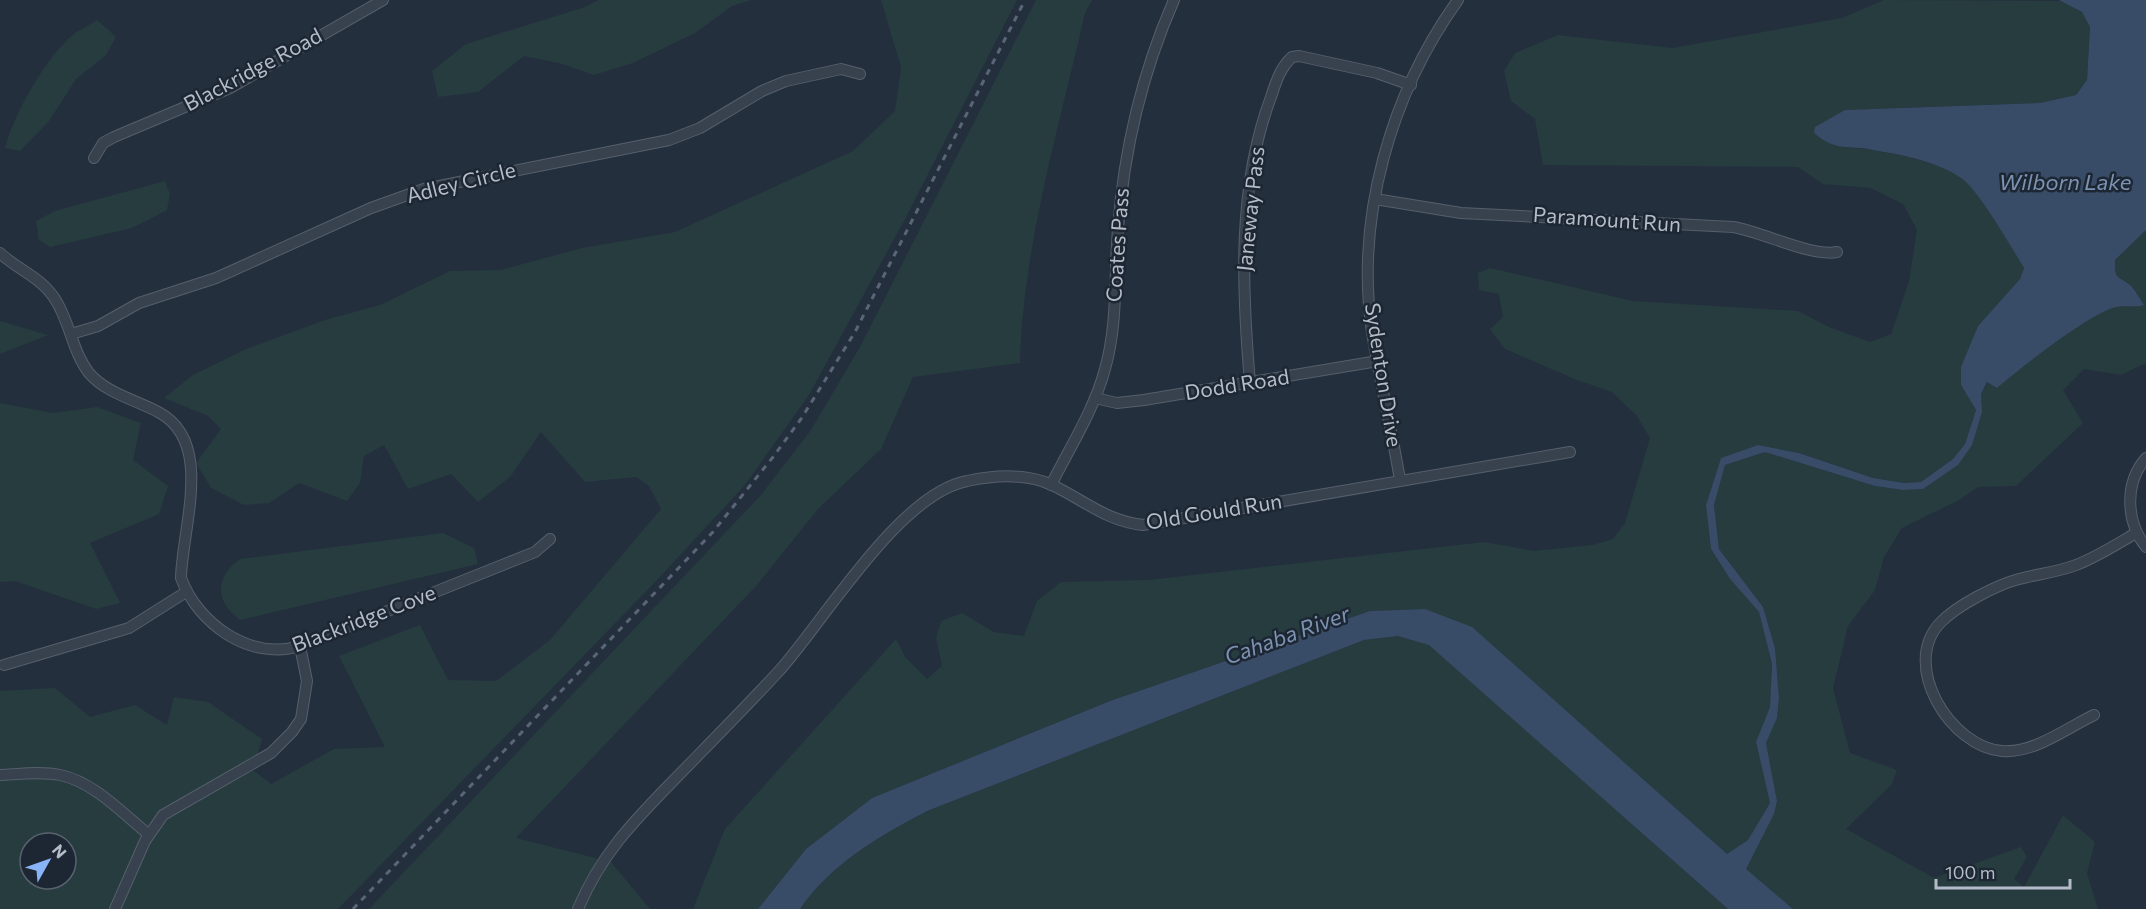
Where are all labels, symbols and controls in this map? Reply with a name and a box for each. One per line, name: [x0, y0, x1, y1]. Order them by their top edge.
street label: Blackridge Road: [179, 22, 326, 116]
street label: Janeway Pass: [1231, 145, 1268, 273]
street label: Adley Circle: [403, 156, 518, 207]
water label: Wilborn Lake: [1999, 168, 2132, 195]
street label: Coates Pass: [1100, 187, 1133, 303]
street label: Paramount Run: [1532, 201, 1682, 236]
street label: Sydenton Drive: [1361, 301, 1408, 449]
street label: Dodd Road: [1183, 363, 1291, 404]
street label: Old Gould Run: [1144, 487, 1284, 534]
street label: Blackridge Cove: [288, 579, 439, 656]
water label: Cahaba River: [1221, 599, 1354, 670]
north arrow: [18, 831, 78, 891]
text: N: [49, 840, 71, 862]
scale bar: [1936, 852, 2070, 890]
text: 100 m: [1945, 861, 1995, 883]

